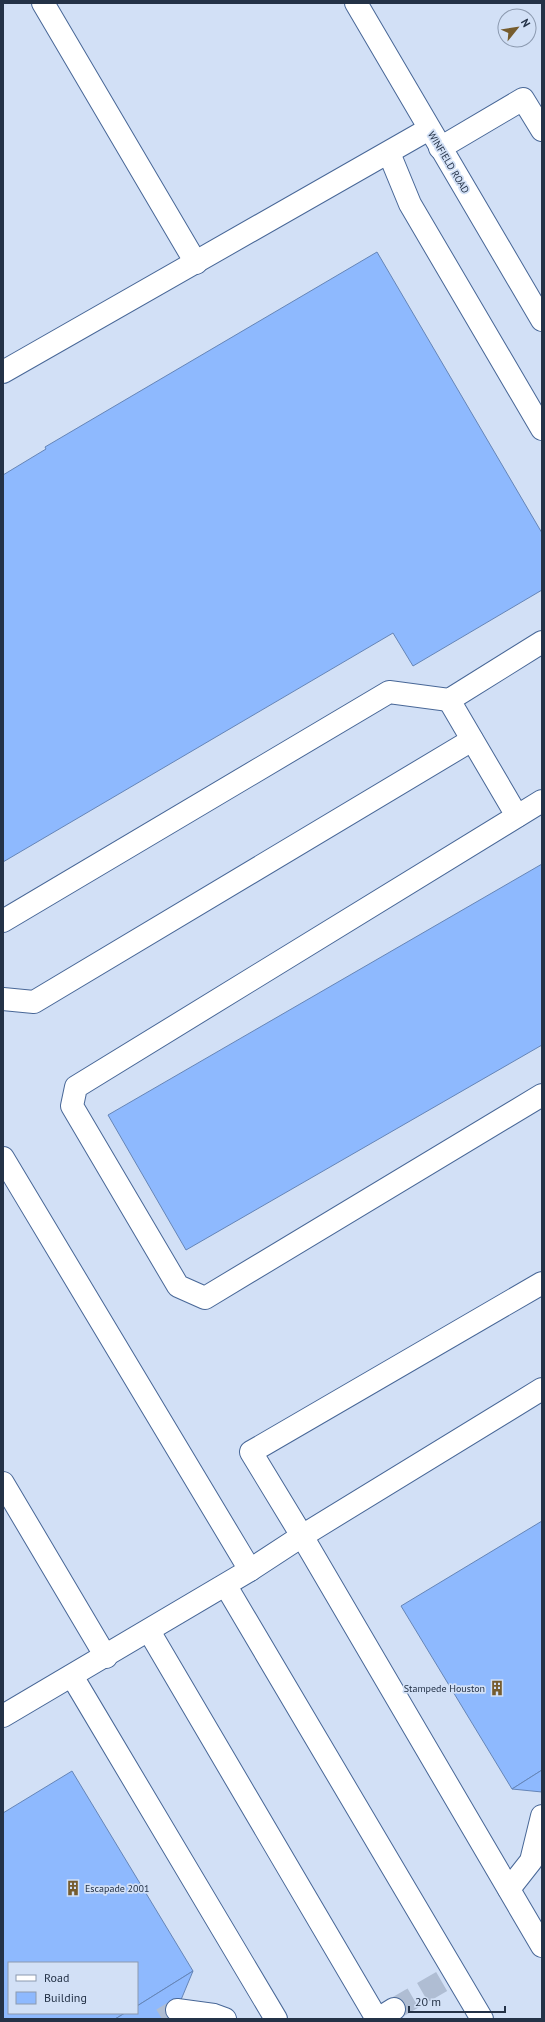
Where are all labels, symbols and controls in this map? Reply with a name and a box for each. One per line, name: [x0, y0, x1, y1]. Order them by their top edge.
north arrow: [497, 8, 537, 48]
text: N: [518, 16, 534, 30]
street label: WINFIELD ROAD: [425, 129, 472, 196]
building icon: Stampede Houston: [488, 1679, 506, 1697]
place label: Stampede Houston: [404, 1682, 485, 1695]
building icon: Escapade 2001: [64, 1879, 82, 1897]
place label: Escapade 2001: [85, 1882, 149, 1895]
legend: [8, 1962, 138, 2014]
text: Road: [44, 1970, 69, 1985]
scale bar: [409, 1988, 505, 2014]
text: Building: [44, 1990, 87, 2005]
text: 20 m: [415, 1994, 441, 2009]

